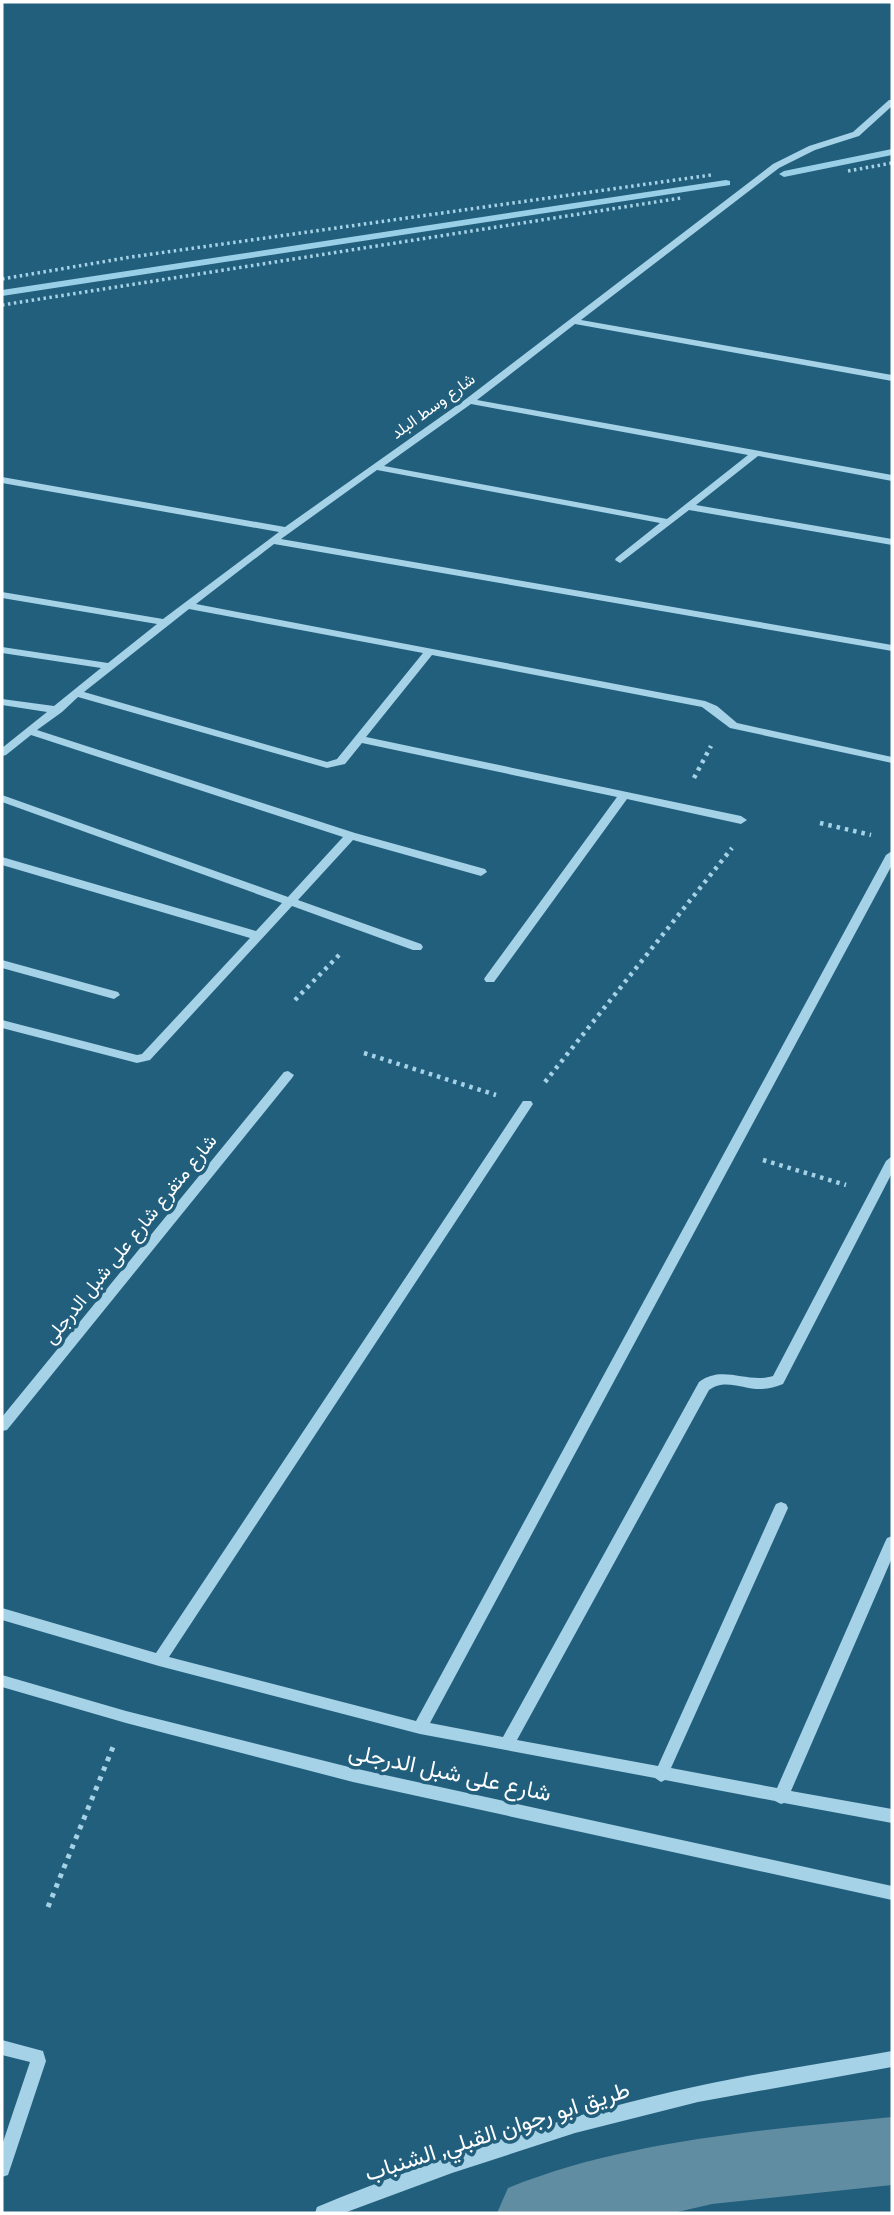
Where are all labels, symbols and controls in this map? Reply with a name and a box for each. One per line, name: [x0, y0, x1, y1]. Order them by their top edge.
street label: شارع وسط البلد: [387, 369, 480, 444]
street label: شارع متفرع شارع على شبل الدرجلى: [38, 1130, 222, 1349]
street label: شارع على شبل الدرجلى: [346, 1737, 554, 1809]
street label: طريق ابو رجوان القبلي, الشنباب: [361, 2075, 635, 2192]

